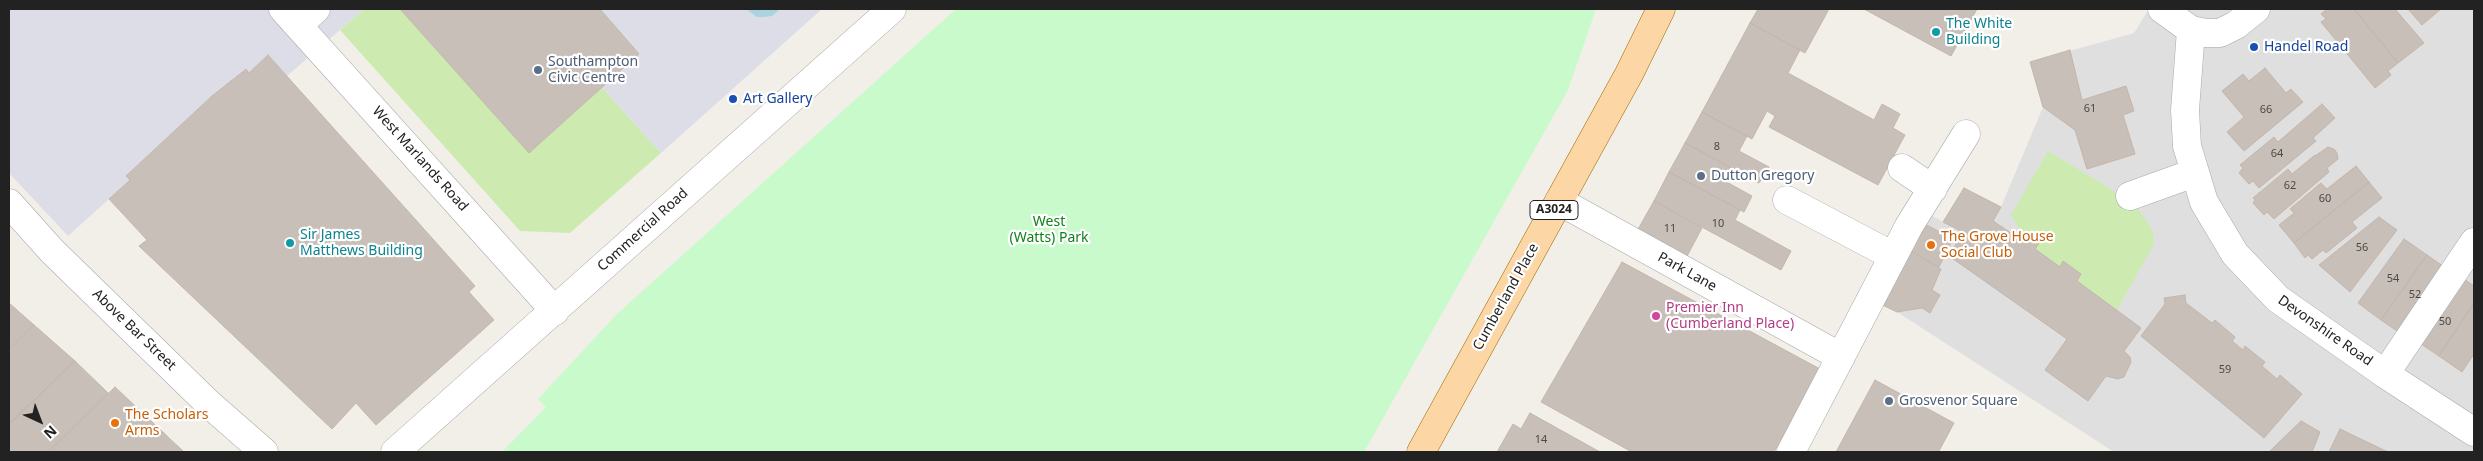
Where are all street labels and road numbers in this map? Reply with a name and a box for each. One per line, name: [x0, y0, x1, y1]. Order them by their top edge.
street label: West Marlands Road: [369, 103, 471, 215]
street label: Commercial Road: [594, 185, 692, 275]
road number: A3024: [1530, 200, 1578, 220]
street label: Cumberland Place: [1470, 241, 1542, 353]
street label: Park Lane: [1655, 249, 1719, 295]
street label: Above Bar Street: [89, 286, 179, 374]
street label: Devonshire Road: [2274, 292, 2376, 370]

